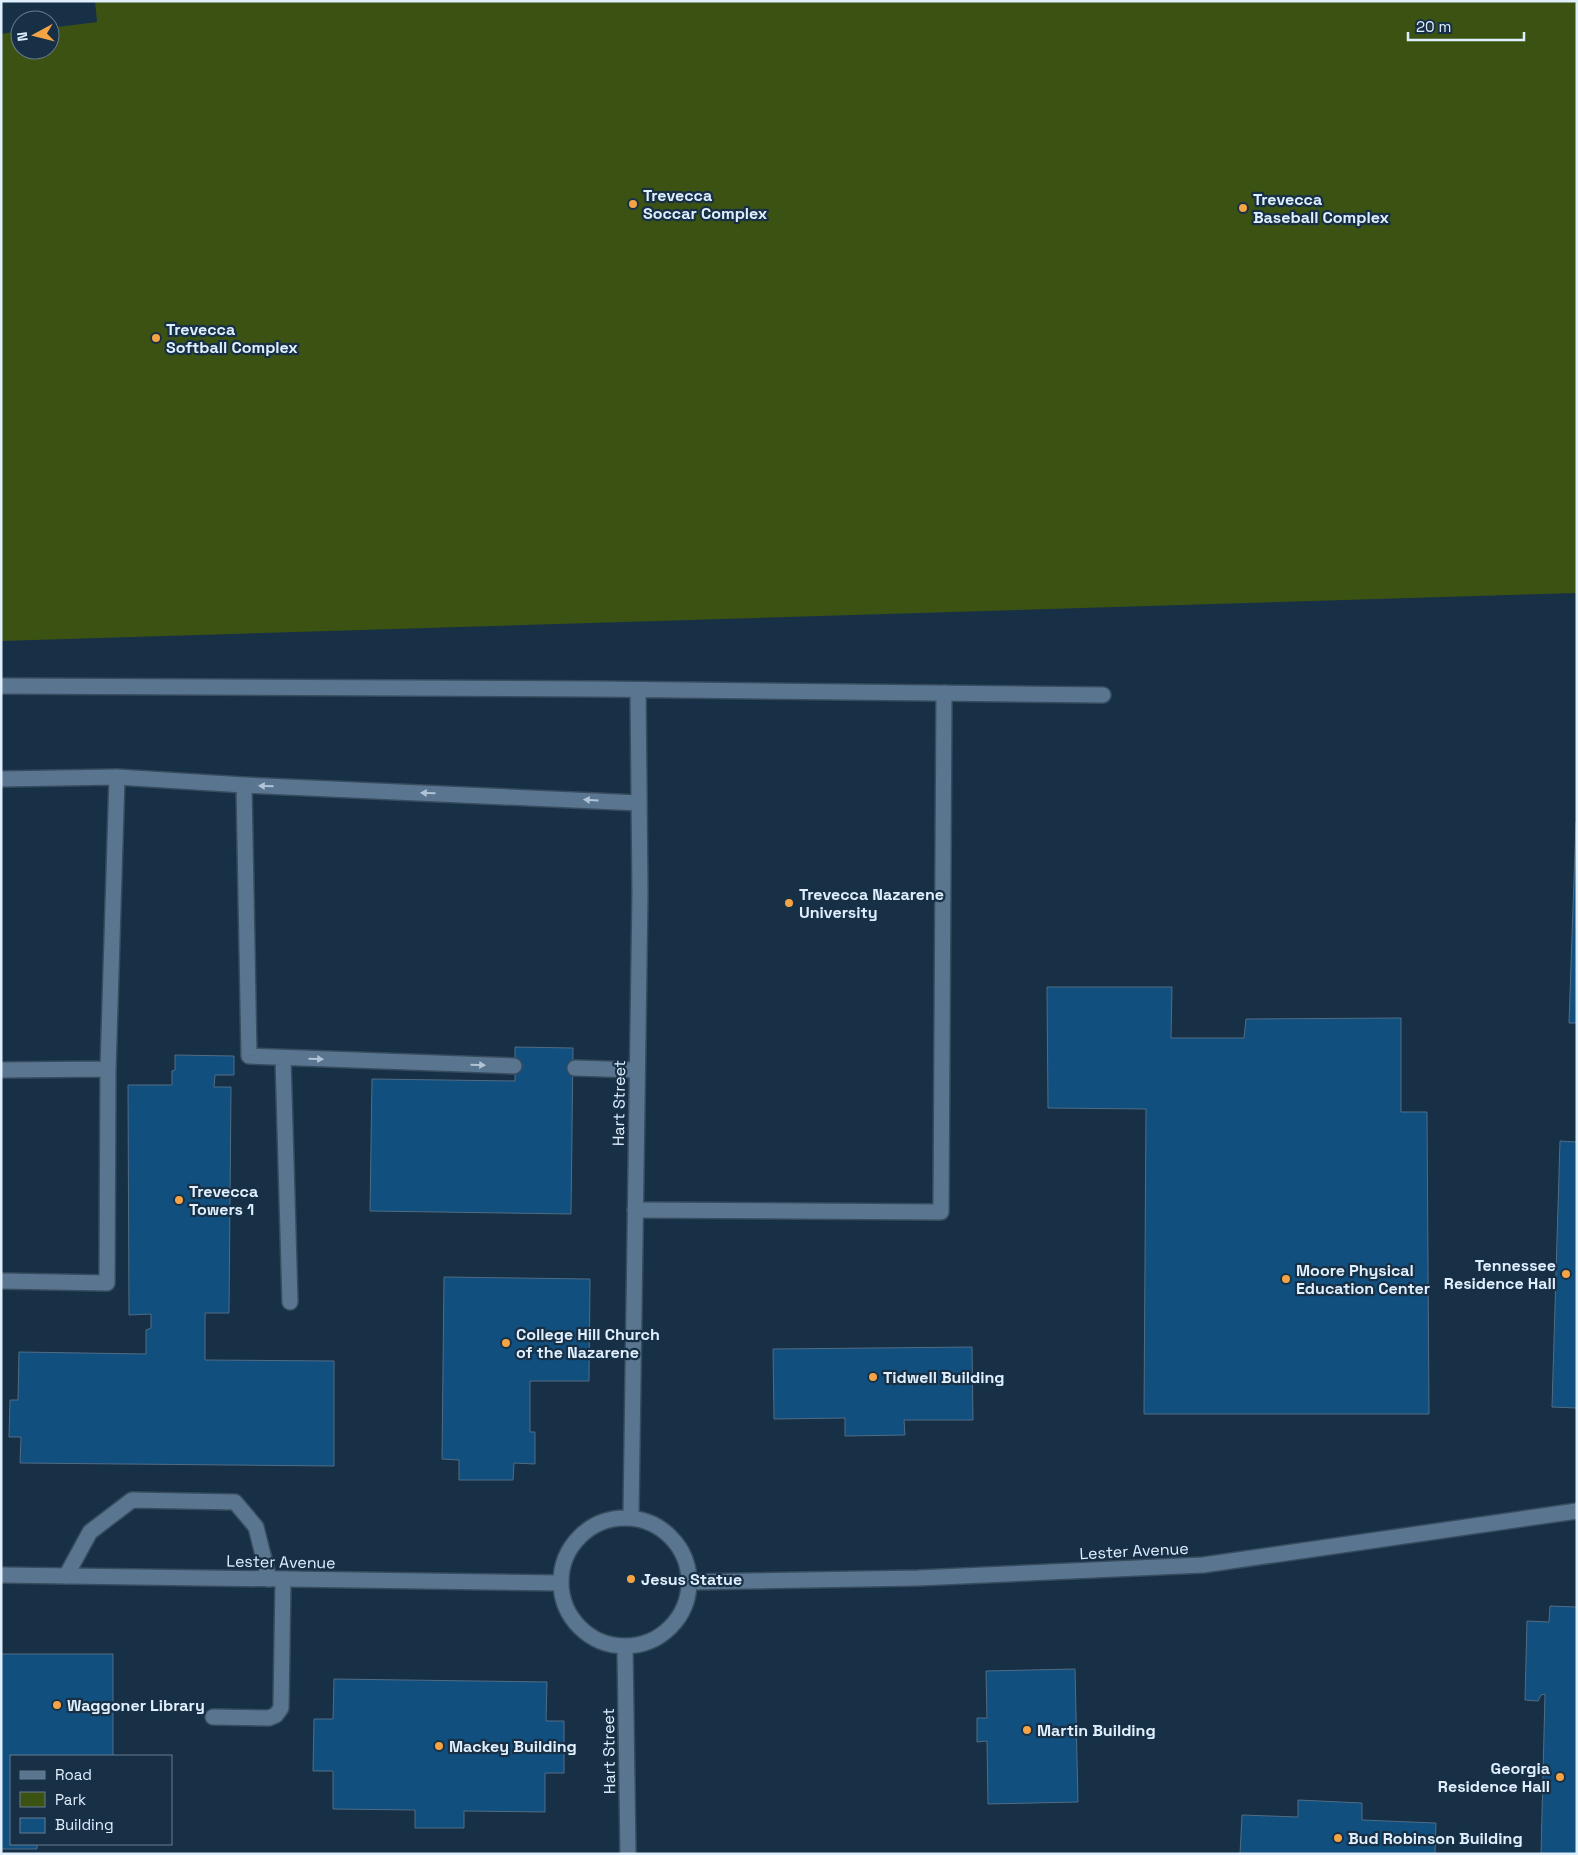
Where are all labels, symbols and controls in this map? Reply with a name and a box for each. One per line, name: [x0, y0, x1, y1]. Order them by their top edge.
north arrow: [10, 10, 60, 60]
scale bar: [1408, 10, 1524, 42]
text: 20 m: [1416, 17, 1451, 36]
text: N: [13, 31, 32, 42]
place label: Trevecca Soccar Complex: [643, 185, 768, 224]
place label: Trevecca Baseball Complex: [1253, 189, 1389, 228]
marker: Trevecca Soccar Complex: [627, 198, 639, 210]
marker: Trevecca Baseball Complex: [1237, 202, 1249, 214]
place label: Trevecca Softball Complex: [166, 319, 298, 358]
marker: Trevecca Softball Complex: [150, 332, 162, 344]
one-way arrow: [258, 782, 274, 790]
one-way arrow: [420, 788, 436, 796]
one-way arrow: [582, 795, 598, 803]
place label: Trevecca Nazarene University: [799, 884, 944, 923]
marker: Trevecca Nazarene University: [783, 897, 795, 909]
one-way arrow: [308, 1055, 324, 1063]
street label: Hart Street: [608, 1060, 630, 1146]
one-way arrow: [470, 1061, 486, 1069]
place label: Trevecca Towers 1: [189, 1181, 258, 1220]
marker: Trevecca Towers 1: [173, 1194, 185, 1206]
place label: Tennessee Residence Hall: [1444, 1255, 1556, 1294]
place label: Moore Physical Education Center: [1296, 1260, 1430, 1299]
marker: Tennessee Residence Hall: [1560, 1268, 1572, 1280]
marker: Moore Physical Education Center: [1280, 1273, 1292, 1285]
place label: College Hill Church of the Nazarene: [516, 1324, 660, 1363]
marker: College Hill Church of the Nazarene: [500, 1337, 512, 1349]
place label: Tidwell Building: [883, 1367, 1005, 1388]
marker: Tidwell Building: [867, 1371, 879, 1383]
street label: Lester Avenue: [1079, 1538, 1189, 1564]
street label: Lester Avenue: [226, 1551, 336, 1573]
place label: Jesus Statue: [641, 1569, 742, 1590]
marker: Jesus Statue: [625, 1573, 637, 1585]
place label: Waggoner Library: [67, 1695, 205, 1716]
marker: Waggoner Library: [51, 1699, 63, 1711]
street label: Hart Street: [598, 1708, 620, 1794]
place label: Martin Building: [1037, 1720, 1156, 1741]
marker: Martin Building: [1021, 1724, 1033, 1736]
place label: Mackey Building: [449, 1736, 577, 1757]
marker: Mackey Building: [433, 1740, 445, 1752]
legend: [10, 1755, 172, 1845]
place label: Georgia Residence Hall: [1438, 1758, 1550, 1797]
text: Road: [55, 1765, 92, 1784]
marker: Georgia Residence Hall: [1554, 1771, 1566, 1783]
text: Park: [55, 1790, 86, 1809]
text: Building: [55, 1815, 114, 1834]
place label: Bud Robinson Building: [1348, 1828, 1523, 1849]
marker: Bud Robinson Building: [1332, 1832, 1344, 1844]

